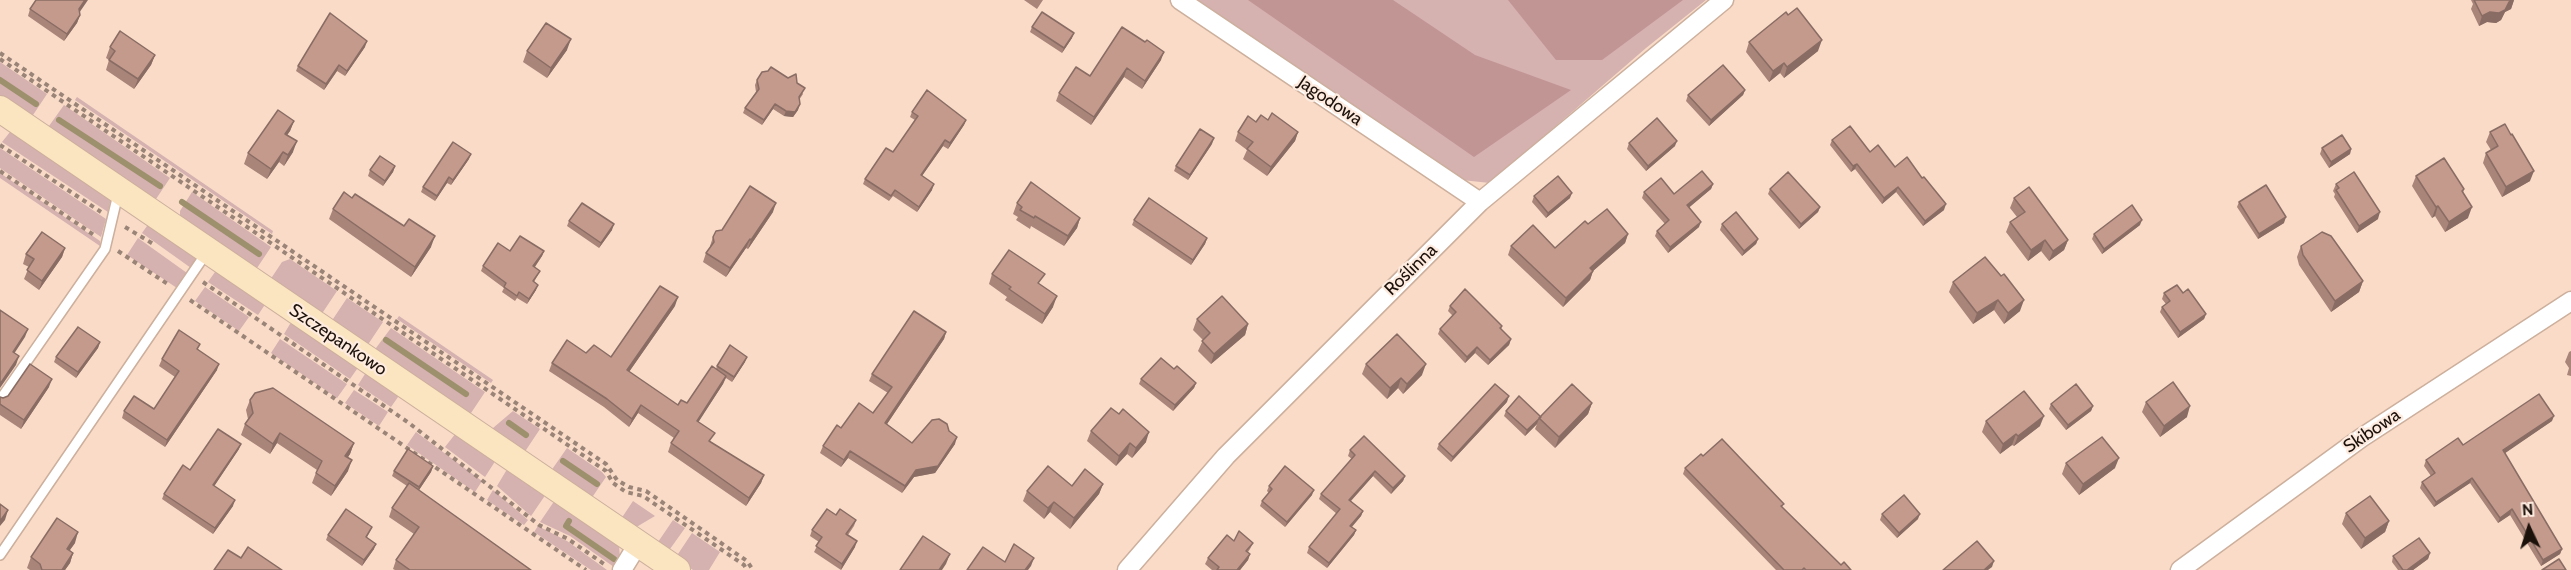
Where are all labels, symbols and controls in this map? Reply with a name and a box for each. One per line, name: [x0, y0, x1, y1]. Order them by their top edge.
street label: Jagodowa: [1294, 72, 1366, 130]
street label: Roślinna: [1380, 240, 1442, 300]
street label: Szczepankowo: [285, 299, 391, 381]
street label: Skibowa: [2340, 404, 2404, 458]
north arrow: [2499, 498, 2559, 558]
text: N: [2521, 500, 2534, 519]

